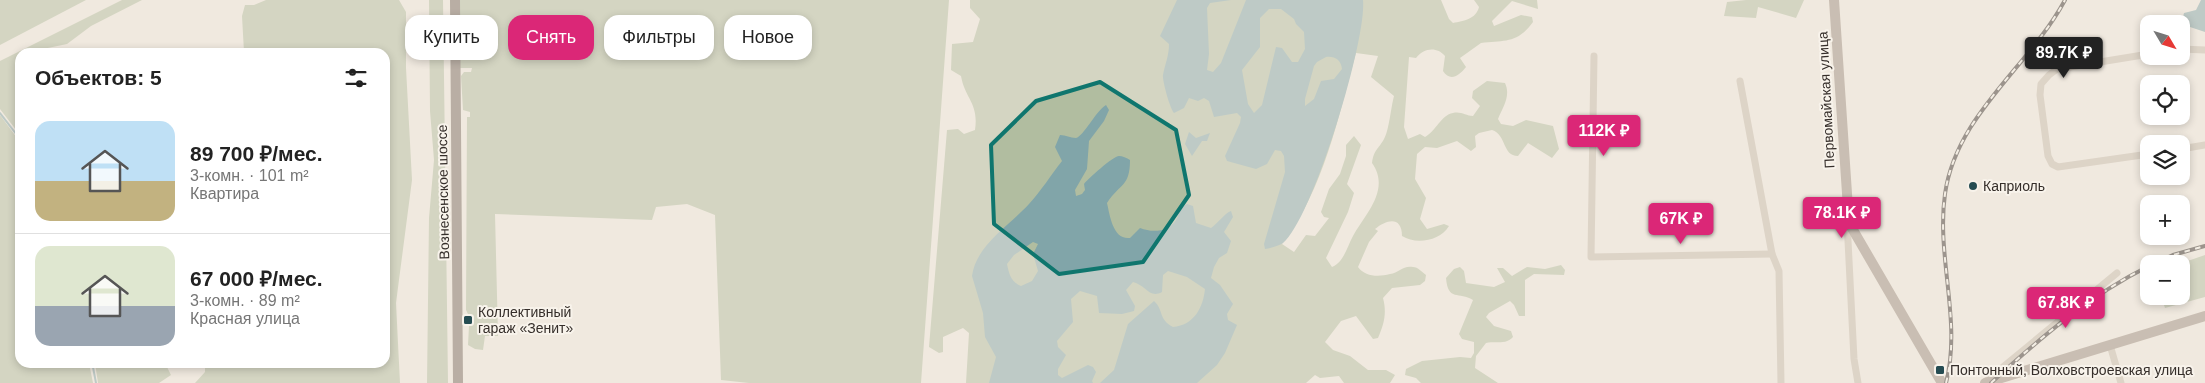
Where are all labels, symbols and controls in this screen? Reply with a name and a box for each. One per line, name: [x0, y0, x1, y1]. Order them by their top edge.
chip: Купить: [405, 15, 498, 60]
chip: Снять: [508, 15, 594, 60]
chip: Фильтры: [604, 15, 714, 60]
chip: Новое: [724, 15, 812, 60]
north arrow: [2140, 15, 2190, 65]
map controls: [2140, 15, 2190, 305]
street label: Первомайская улица: [1814, 31, 1838, 169]
pin: 89.7K ₽: [2018, 36, 2110, 79]
text: 89.7K ₽: [2036, 44, 2092, 61]
icon: filters: [342, 64, 370, 92]
text: Объектов: 5: [35, 66, 162, 89]
button: locate: [2140, 75, 2190, 125]
pin: 112K ₽: [1563, 114, 1645, 157]
text: 112K ₽: [1578, 122, 1630, 139]
street label: Вознесенское шоссе: [434, 124, 452, 260]
button: layers: [2140, 135, 2190, 185]
icon: home: [75, 141, 135, 201]
text: 89 700 ₽/мес.: [190, 142, 323, 165]
text: 3-комн. · 101 m²: [190, 167, 309, 184]
place label: Каприоль: [1983, 178, 2045, 194]
marker: Каприоль: [1967, 180, 1979, 192]
text: Квартира: [190, 185, 259, 202]
button: +: [2140, 195, 2190, 245]
pin: 78.1K ₽: [1796, 196, 1888, 239]
pin: 67K ₽: [1646, 202, 1716, 245]
text: 78.1K ₽: [1814, 204, 1870, 221]
text: 67K ₽: [1659, 210, 1703, 227]
button: −: [2140, 255, 2190, 305]
icon: home: [75, 266, 135, 326]
text: 67 000 ₽/мес.: [190, 267, 323, 290]
pin: 67.8K ₽: [2020, 286, 2112, 329]
text: 3-комн. · 89 m²: [190, 292, 300, 309]
text: 67.8K ₽: [2038, 294, 2094, 311]
place label: Коллективный гараж «Зенит»: [478, 304, 573, 336]
text: Красная улица: [190, 310, 300, 327]
marker: Коллективный гараж «Зенит»: [462, 314, 474, 326]
place label: Понтонный, Волховстроевская улица: [1950, 362, 2193, 378]
marker: Понтонный, Волховстроевская улица: [1934, 364, 1946, 376]

